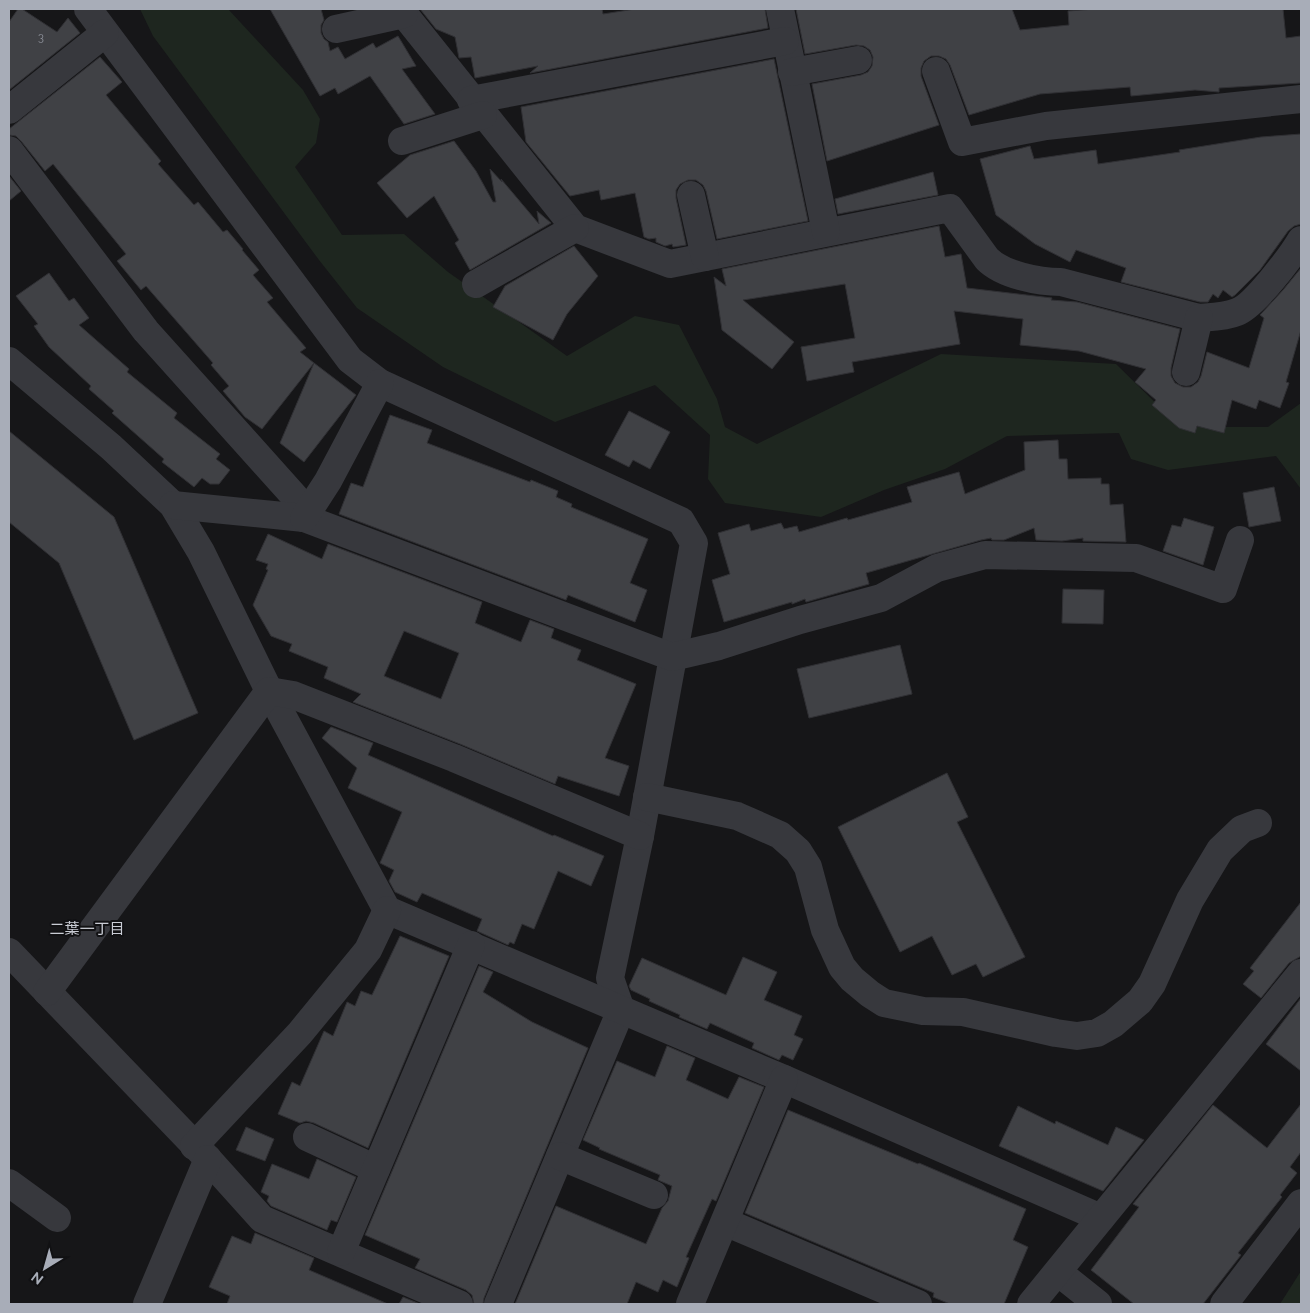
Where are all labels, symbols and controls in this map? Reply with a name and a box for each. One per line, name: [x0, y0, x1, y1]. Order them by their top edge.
house number: 3: [38, 31, 44, 44]
district label: 二葉一丁目: [49, 920, 125, 938]
north arrow: [20, 1243, 70, 1293]
text: N: [28, 1269, 46, 1288]

